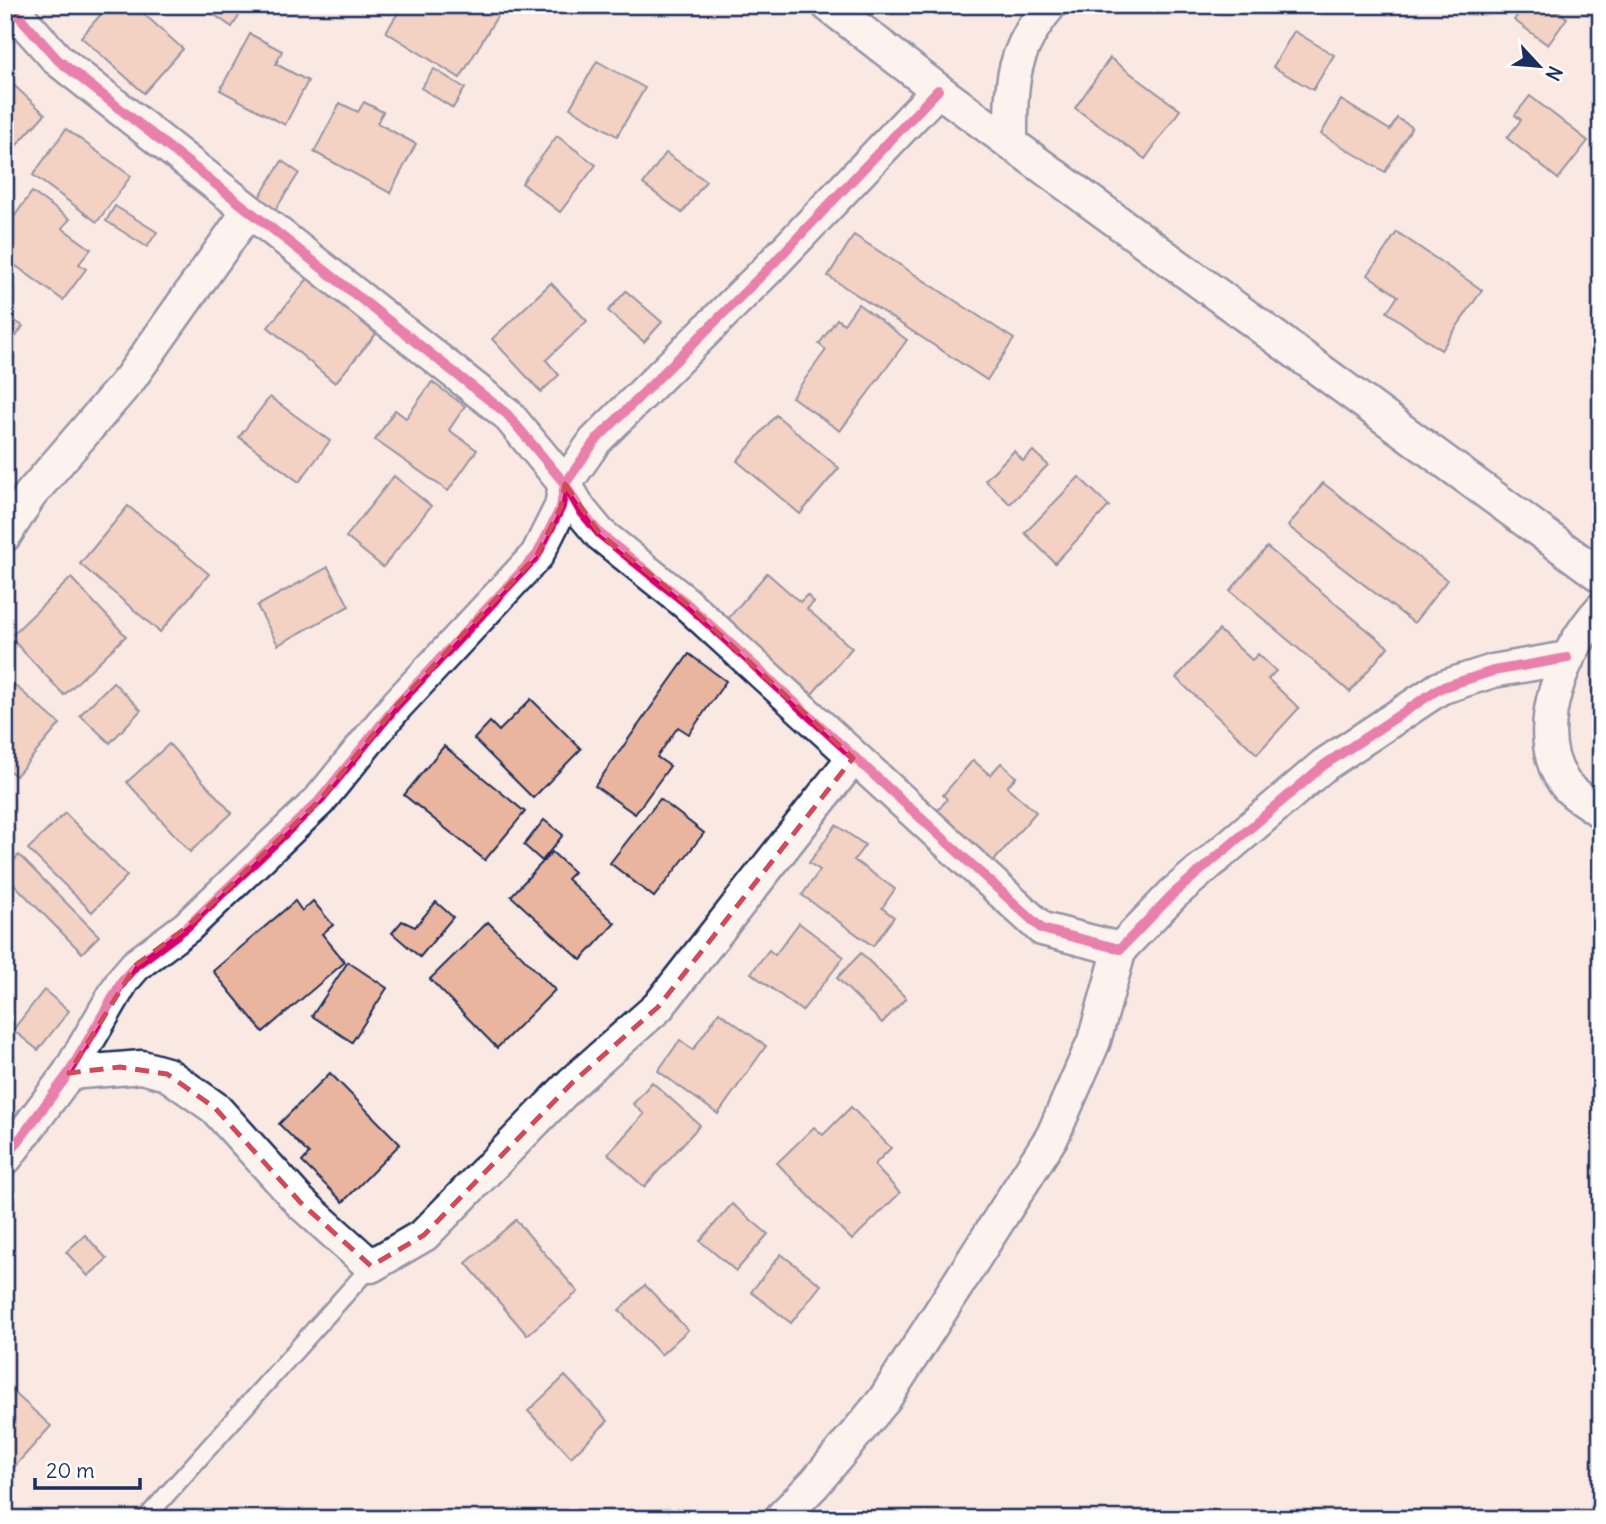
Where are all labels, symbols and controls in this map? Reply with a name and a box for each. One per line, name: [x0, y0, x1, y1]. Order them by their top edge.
north arrow: [1504, 32, 1574, 102]
text: N: [1541, 62, 1568, 85]
scale bar: [35, 1447, 140, 1491]
text: 20 m: [46, 1457, 95, 1484]

